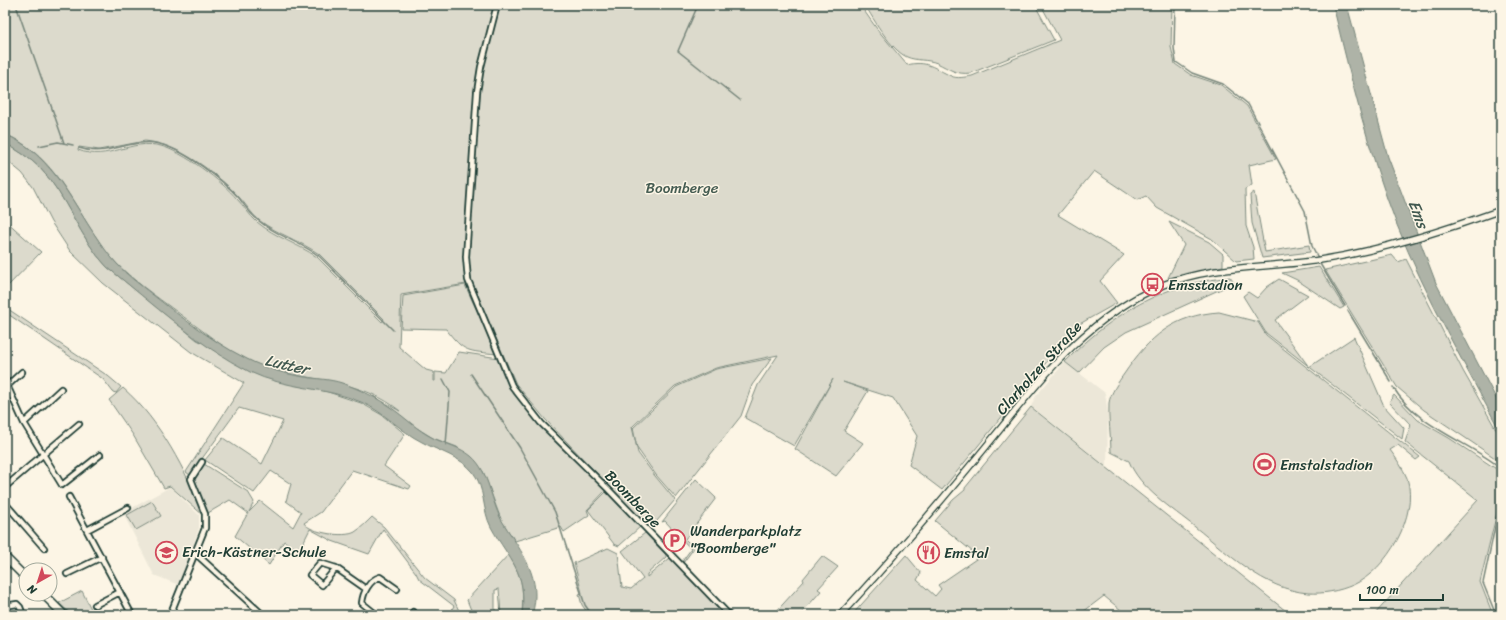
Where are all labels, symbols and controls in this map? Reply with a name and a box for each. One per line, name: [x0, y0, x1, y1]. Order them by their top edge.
park label: Boomberge: [646, 175, 719, 201]
water label: Ems: [1400, 196, 1438, 234]
bus stop icon: Emsstadion: [1139, 272, 1165, 298]
place label: Emsstadion: [1168, 272, 1243, 298]
street label: Clarholzer Straße: [989, 315, 1089, 421]
water label: Lutter: [262, 345, 315, 384]
sports icon: Emstalstadion: [1252, 452, 1278, 478]
place label: Emstalstadion: [1280, 452, 1373, 478]
street label: Boomberge: [598, 464, 668, 534]
place label: Wanderparkplatz "Boomberge": [690, 518, 802, 561]
parking icon: Wanderparkplatz "Boomberge": [661, 527, 687, 553]
school or university icon: Erich-Kästner-Schule: [154, 539, 180, 565]
place label: Erich-Kästner-Schule: [182, 539, 326, 565]
restaurant icon: Emstal: [916, 540, 942, 566]
place label: Emstal: [944, 540, 989, 566]
north arrow: [18, 562, 58, 602]
scale bar: [1360, 576, 1443, 602]
text: N: [23, 579, 42, 600]
text: 100 m: [1366, 579, 1399, 601]

